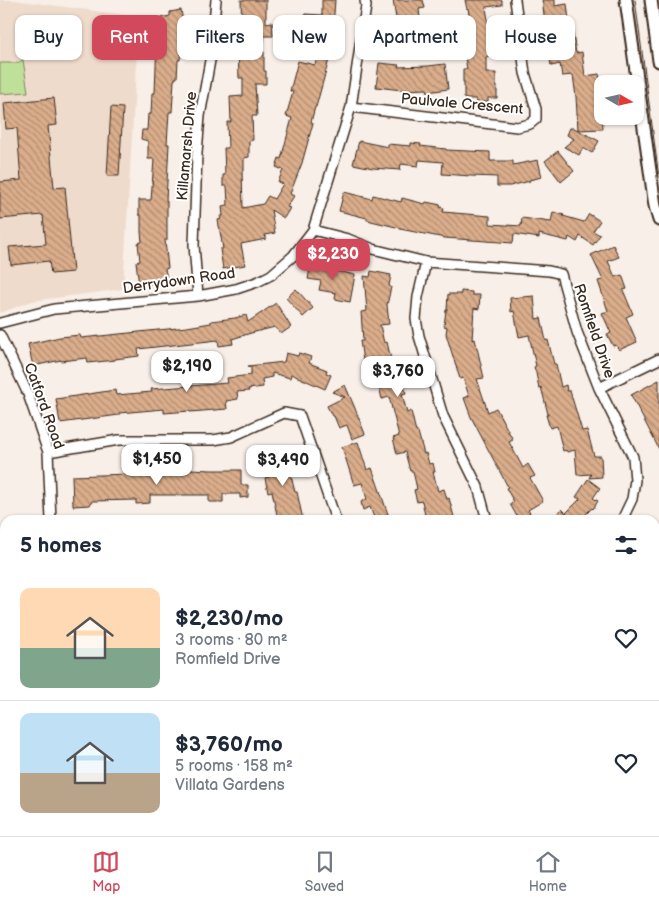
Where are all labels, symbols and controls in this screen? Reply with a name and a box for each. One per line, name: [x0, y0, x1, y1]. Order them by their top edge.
chip: Buy: [15, 15, 82, 60]
chip: Rent: [92, 15, 167, 60]
chip: Filters: [177, 15, 263, 60]
chip: New: [273, 15, 345, 60]
chip: Apartment: [355, 15, 476, 60]
chip: House: [486, 15, 575, 60]
north arrow: [594, 75, 644, 125]
map controls: [594, 75, 644, 125]
street label: Paulvale Crescent: [400, 89, 524, 119]
street label: Killamarsh Drive: [173, 90, 201, 201]
pin: $2,230: [292, 238, 374, 281]
text: $2,230: [307, 245, 359, 264]
street label: Derrydown Road: [122, 264, 236, 298]
street label: Romfield Drive: [569, 281, 619, 381]
pin: $2,190: [146, 350, 228, 393]
pin: $3,760: [357, 356, 439, 398]
text: $2,190: [162, 357, 212, 376]
street label: Catford Road: [20, 360, 68, 452]
text: $3,760: [372, 362, 424, 381]
pin: $1,450: [116, 444, 198, 486]
pin: $3,490: [242, 444, 324, 487]
text: $1,450: [132, 450, 182, 469]
text: $3,490: [257, 451, 309, 470]
icon: filters: [612, 531, 640, 559]
text: 5 homes: [20, 533, 102, 558]
text: $2,230/mo: [175, 606, 283, 631]
icon: home: [60, 608, 120, 668]
icon: heart: [612, 624, 640, 652]
text: 3 rooms · 80 m²: [175, 631, 288, 650]
text: Romfield Drive: [175, 650, 281, 669]
text: $3,760/mo: [175, 732, 283, 757]
icon: home: [60, 733, 120, 793]
icon: heart: [612, 749, 640, 777]
text: 5 rooms · 158 m²: [175, 757, 293, 776]
text: Villata Gardens: [175, 776, 285, 795]
tab: Map: [92, 848, 120, 895]
tab: Saved: [305, 848, 344, 895]
tab: Home: [529, 848, 567, 895]

